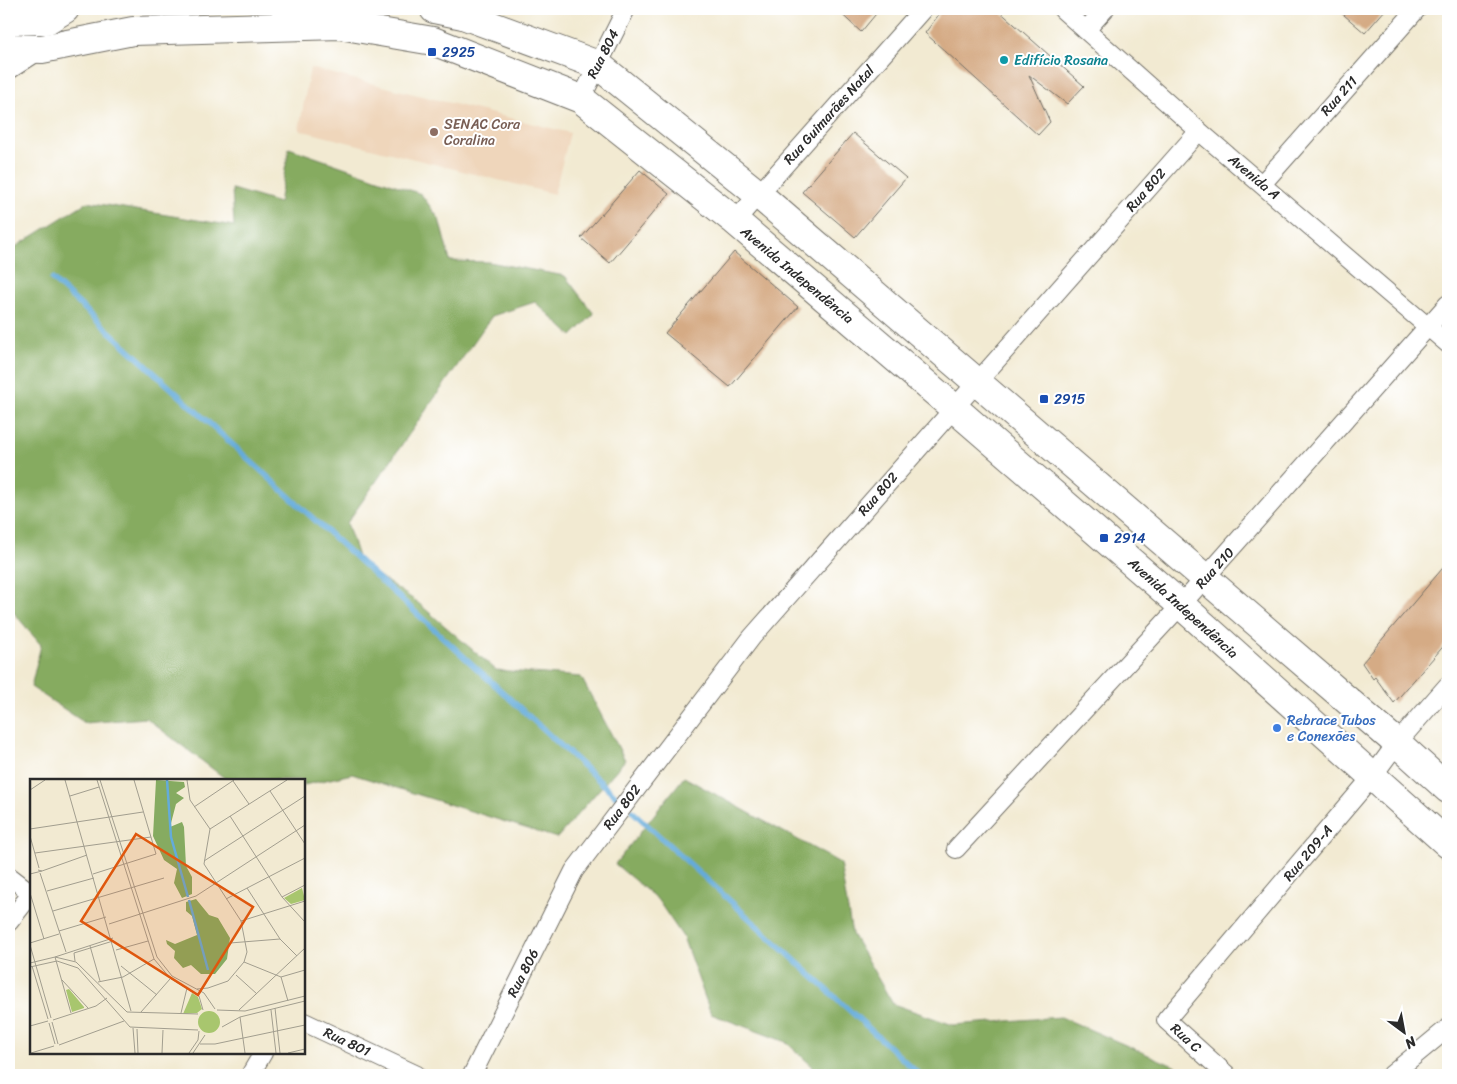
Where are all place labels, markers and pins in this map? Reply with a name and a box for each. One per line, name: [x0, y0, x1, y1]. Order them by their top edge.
place label: 2925: [442, 40, 476, 65]
marker: 2925: [426, 46, 438, 58]
place label: Edifício Rosana: [1014, 48, 1108, 73]
marker: Edifício Rosana: [998, 54, 1010, 66]
place label: SENAC Cora Coralina: [444, 112, 521, 153]
marker: SENAC Cora Coralina: [428, 126, 440, 138]
place label: 2915: [1054, 387, 1086, 412]
marker: 2915: [1038, 393, 1050, 405]
place label: 2914: [1114, 526, 1146, 551]
marker: 2914: [1098, 532, 1110, 544]
place label: Rebrace Tubos e Conexões: [1287, 708, 1376, 749]
marker: Rebrace Tubos e Conexões: [1271, 722, 1283, 734]

